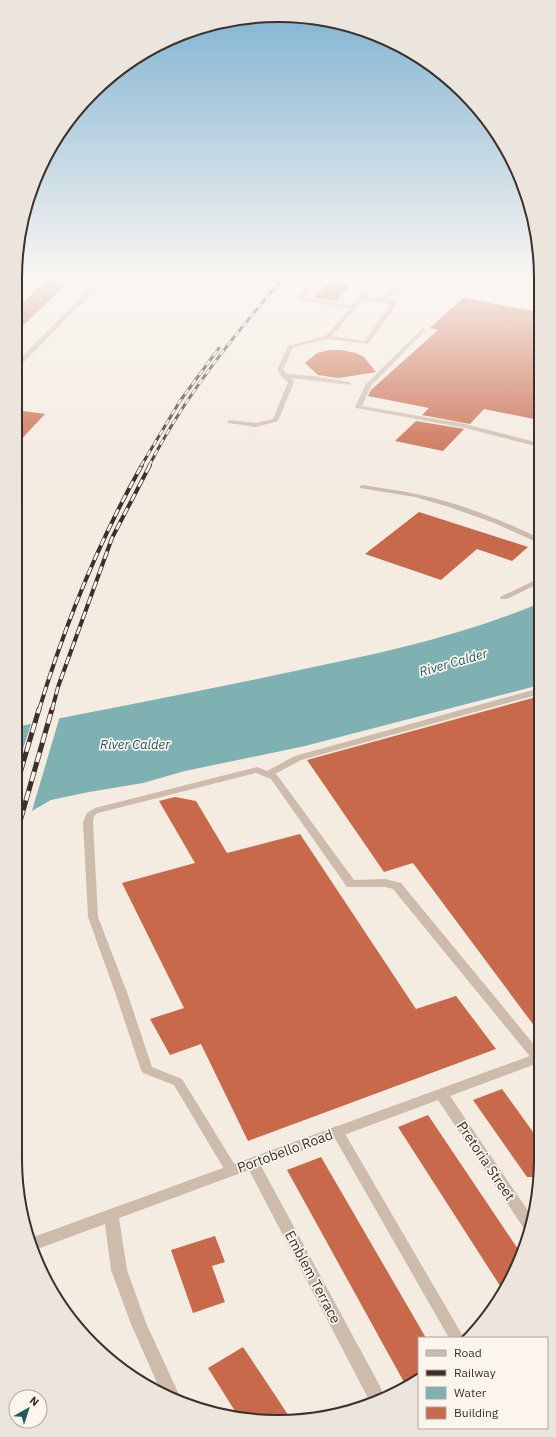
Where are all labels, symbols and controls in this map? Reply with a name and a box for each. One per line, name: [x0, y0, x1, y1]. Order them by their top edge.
water label: River Calder: [417, 644, 490, 680]
water label: River Calder: [100, 736, 171, 753]
street label: Pretoria Street: [453, 1118, 519, 1204]
street label: Portobello Road: [235, 1125, 335, 1177]
street label: Emblem Terrace: [281, 1227, 345, 1327]
legend: [418, 1337, 548, 1429]
text: Road: [454, 1345, 482, 1360]
text: Railway: [454, 1365, 496, 1380]
text: Water: [454, 1385, 487, 1400]
north arrow: [8, 1389, 48, 1429]
text: N: [27, 1393, 42, 1409]
text: Building: [454, 1405, 499, 1420]

